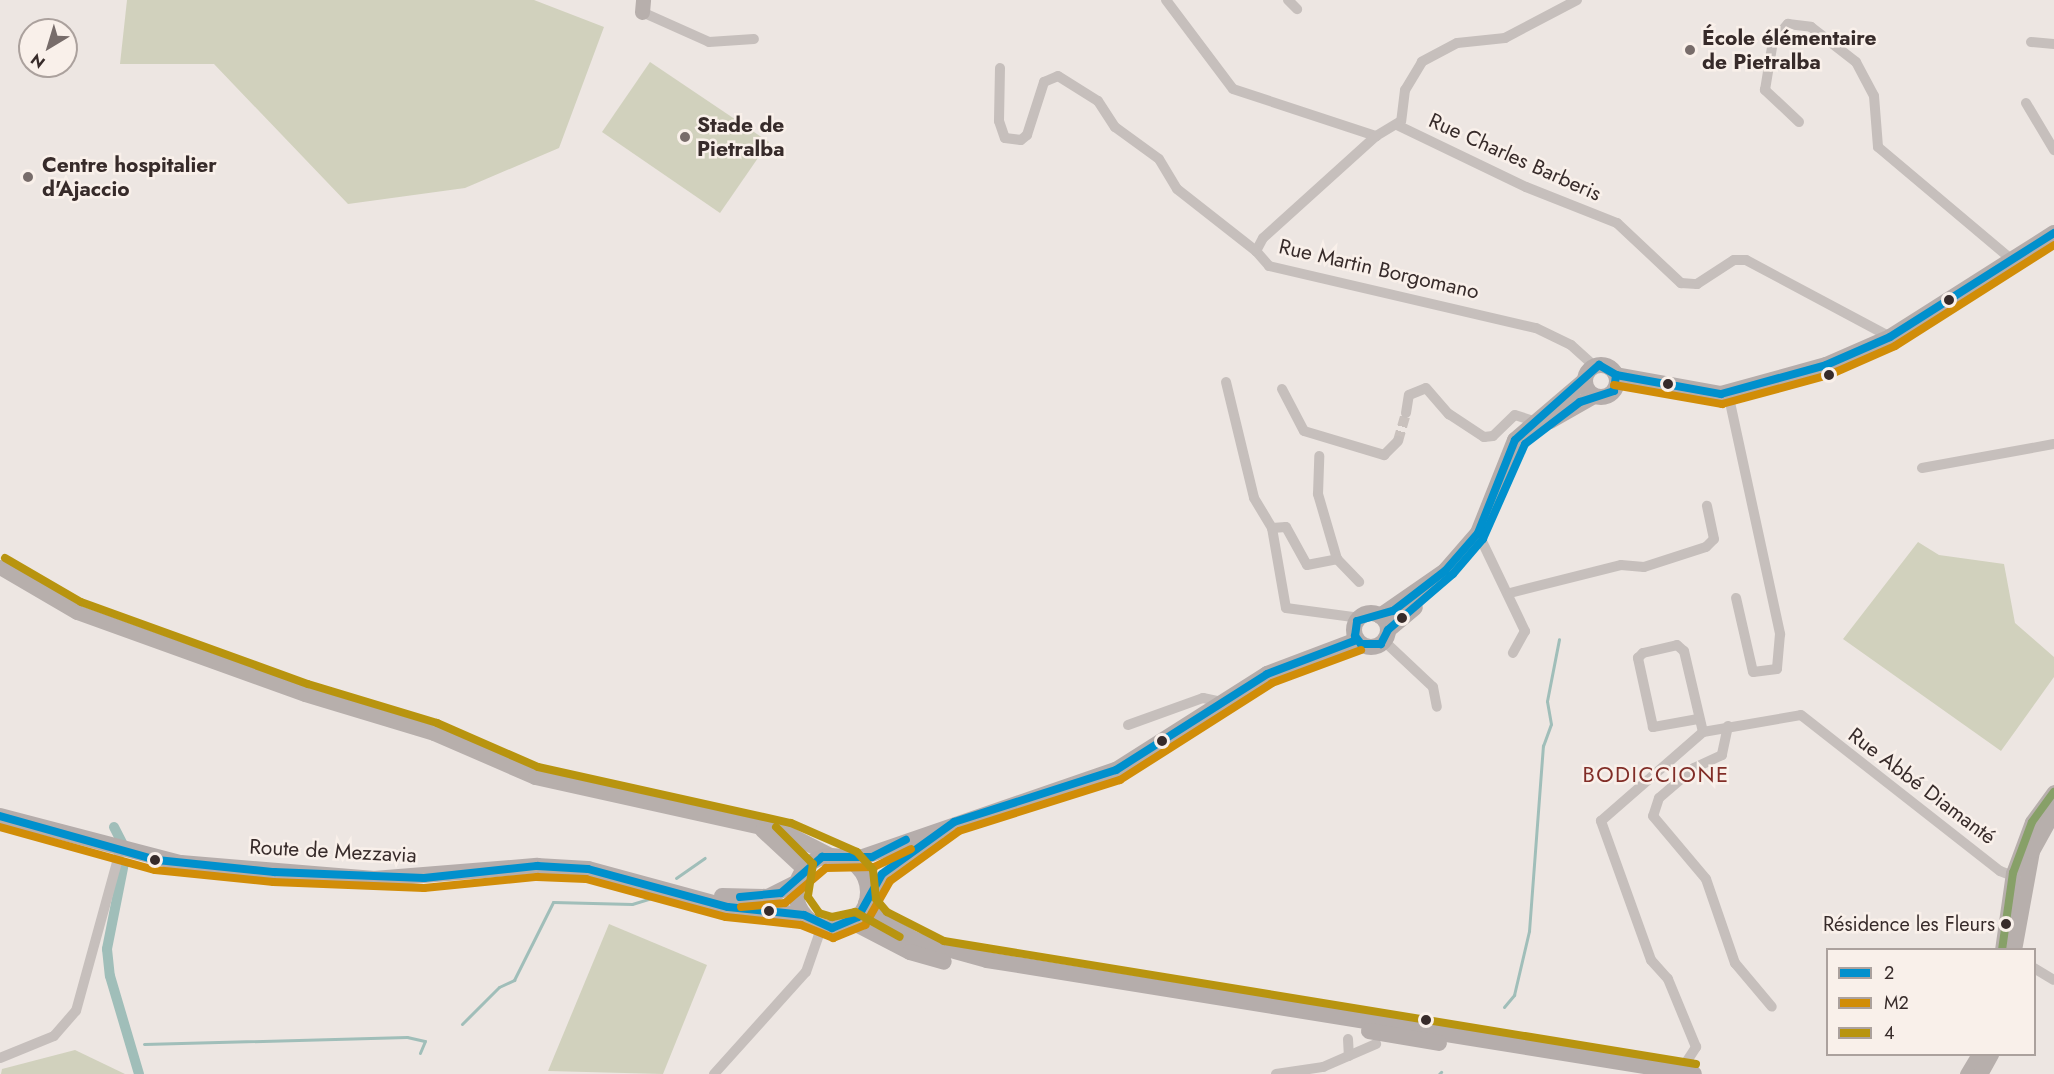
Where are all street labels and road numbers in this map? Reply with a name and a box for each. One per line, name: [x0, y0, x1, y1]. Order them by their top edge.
street label: Rue Charles Barberis: [1425, 108, 1605, 206]
street label: Rue Martin Borgomano: [1277, 234, 1481, 304]
street label: Rue Abbé Diamanté: [1843, 722, 2001, 850]
street label: Route de Mezzavia: [249, 834, 417, 868]

